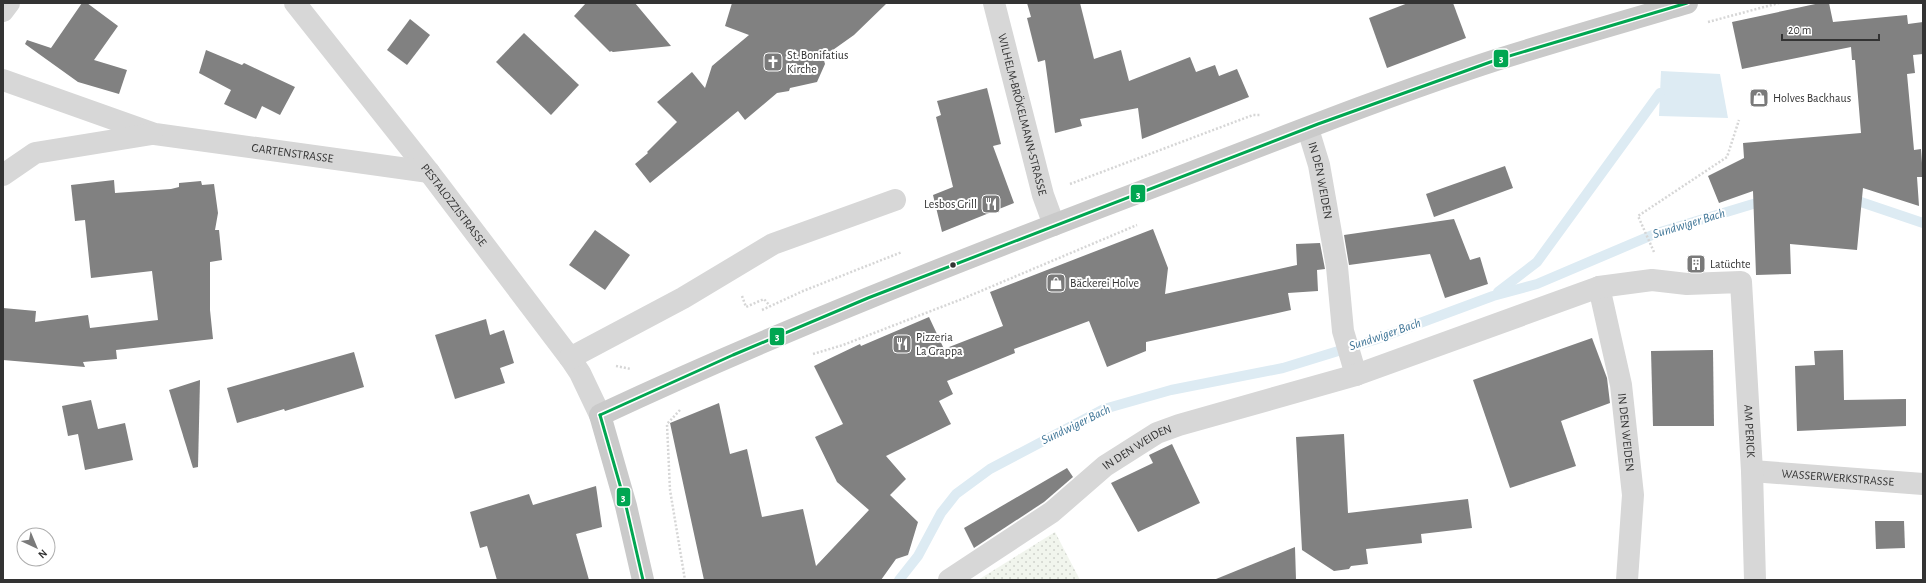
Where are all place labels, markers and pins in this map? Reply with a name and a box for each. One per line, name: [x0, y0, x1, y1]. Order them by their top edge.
place label: St. Bonifatius Kirche: [787, 49, 848, 75]
church icon: St. Bonifatius Kirche: [762, 51, 784, 73]
shop icon: Holves Backhaus: [1748, 87, 1770, 109]
place label: Holves Backhaus: [1773, 92, 1851, 104]
restaurant icon: Lesbos Grill: [980, 193, 1002, 215]
place label: Lesbos Grill: [924, 198, 977, 210]
building icon: Latüchte: [1685, 253, 1707, 275]
place label: Latüchte: [1710, 258, 1751, 270]
unlabelled marker: [948, 260, 958, 270]
shop icon: Bäckerei Holve: [1045, 272, 1067, 294]
place label: Bäckerei Holve: [1070, 277, 1139, 289]
place label: Pizzeria La Grappa: [916, 331, 963, 357]
restaurant icon: Pizzeria La Grappa: [891, 333, 913, 355]

